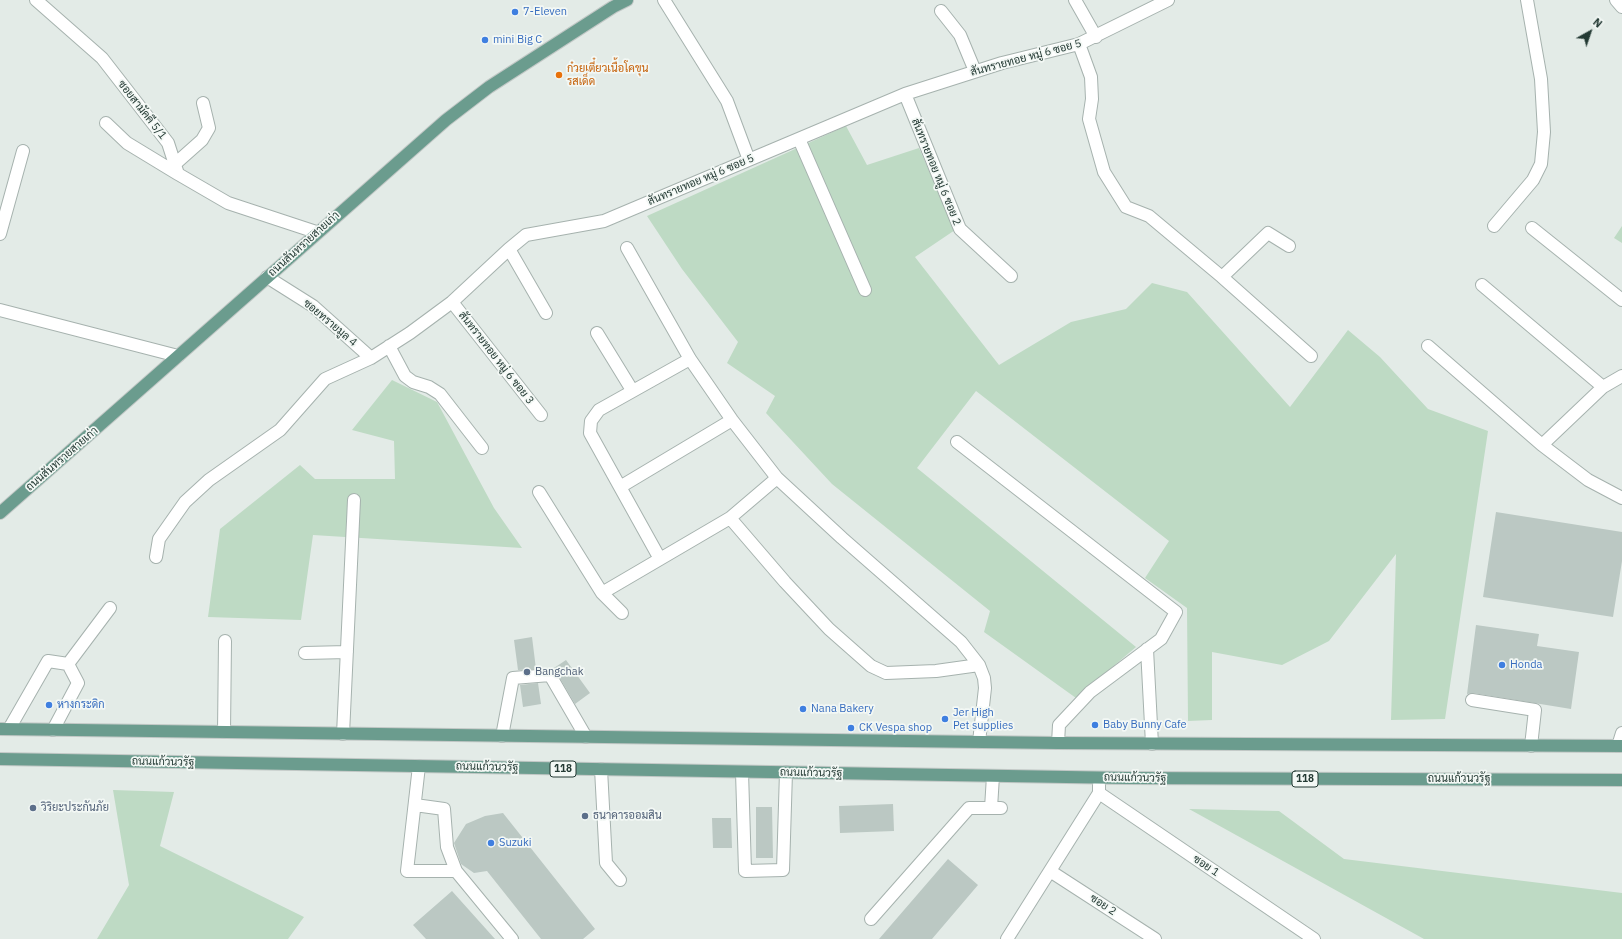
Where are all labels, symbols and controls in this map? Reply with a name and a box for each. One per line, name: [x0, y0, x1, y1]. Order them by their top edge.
place label: 7-Eleven: [523, 5, 567, 19]
marker: 7-Eleven: [510, 7, 520, 17]
north arrow: [1570, 12, 1610, 52]
text: N: [1590, 15, 1605, 31]
place label: mini Big C: [493, 33, 542, 47]
marker: mini Big C: [480, 35, 490, 45]
street label: สันทรายทอย หมู่ 6 ซอย 5: [969, 37, 1083, 79]
place label: ก๋วยเตี๋ยวเนื้อโคขุน รสเด็ด: [567, 62, 648, 88]
marker: ก๋วยเตี๋ยวเนื้อโคขุน รสเด็ด: [554, 70, 564, 80]
street label: ซอยสามัคคี 5/1: [115, 78, 169, 142]
street label: สันทรายทอย หมู่ 6 ซอย 2: [908, 116, 964, 228]
street label: สันทรายทอย หมู่ 6 ซอย 5: [646, 152, 756, 208]
street label: ถนนสันทรายสายเก่า: [266, 209, 342, 279]
street label: ซอยทรายมูล 4: [300, 297, 360, 349]
street label: สันทรายทอย หมู่ 6 ซอย 3: [456, 309, 536, 407]
street label: ถนนสันทรายสายเก่า: [23, 424, 101, 494]
place label: Honda: [1510, 658, 1542, 672]
marker: Honda: [1497, 660, 1507, 670]
place label: Bangchak: [535, 665, 583, 679]
marker: Bangchak: [522, 667, 532, 677]
place label: หางกระดิก: [57, 698, 105, 712]
marker: หางกระดิก: [44, 700, 54, 710]
place label: Nana Bakery: [811, 702, 874, 716]
marker: Nana Bakery: [798, 704, 808, 714]
place label: Jer High Pet supplies: [953, 706, 1013, 732]
marker: Jer High Pet supplies: [940, 714, 950, 724]
place label: Baby Bunny Cafe: [1103, 718, 1187, 732]
marker: Baby Bunny Cafe: [1090, 720, 1100, 730]
place label: CK Vespa shop: [859, 721, 932, 735]
marker: CK Vespa shop: [846, 723, 856, 733]
street label: ถนนแก้วนวรัฐ: [132, 755, 194, 769]
street label: ถนนแก้วนวรัฐ: [456, 760, 518, 774]
road number: 118: [550, 761, 576, 777]
street label: ถนนแก้วนวรัฐ: [780, 766, 842, 780]
street label: ถนนแก้วนวรัฐ: [1104, 771, 1166, 785]
road number: 118: [1292, 771, 1318, 787]
street label: ถนนแก้วนวรัฐ: [1428, 772, 1490, 786]
place label: วิริยะประกันภัย: [41, 801, 109, 815]
marker: วิริยะประกันภัย: [28, 803, 38, 813]
place label: ธนาคารออมสิน: [593, 809, 662, 823]
marker: ธนาคารออมสิน: [580, 811, 590, 821]
place label: Suzuki: [499, 836, 532, 850]
marker: Suzuki: [486, 838, 496, 848]
street label: ซอย 1: [1190, 852, 1222, 880]
street label: ซอย 2: [1087, 892, 1119, 918]

